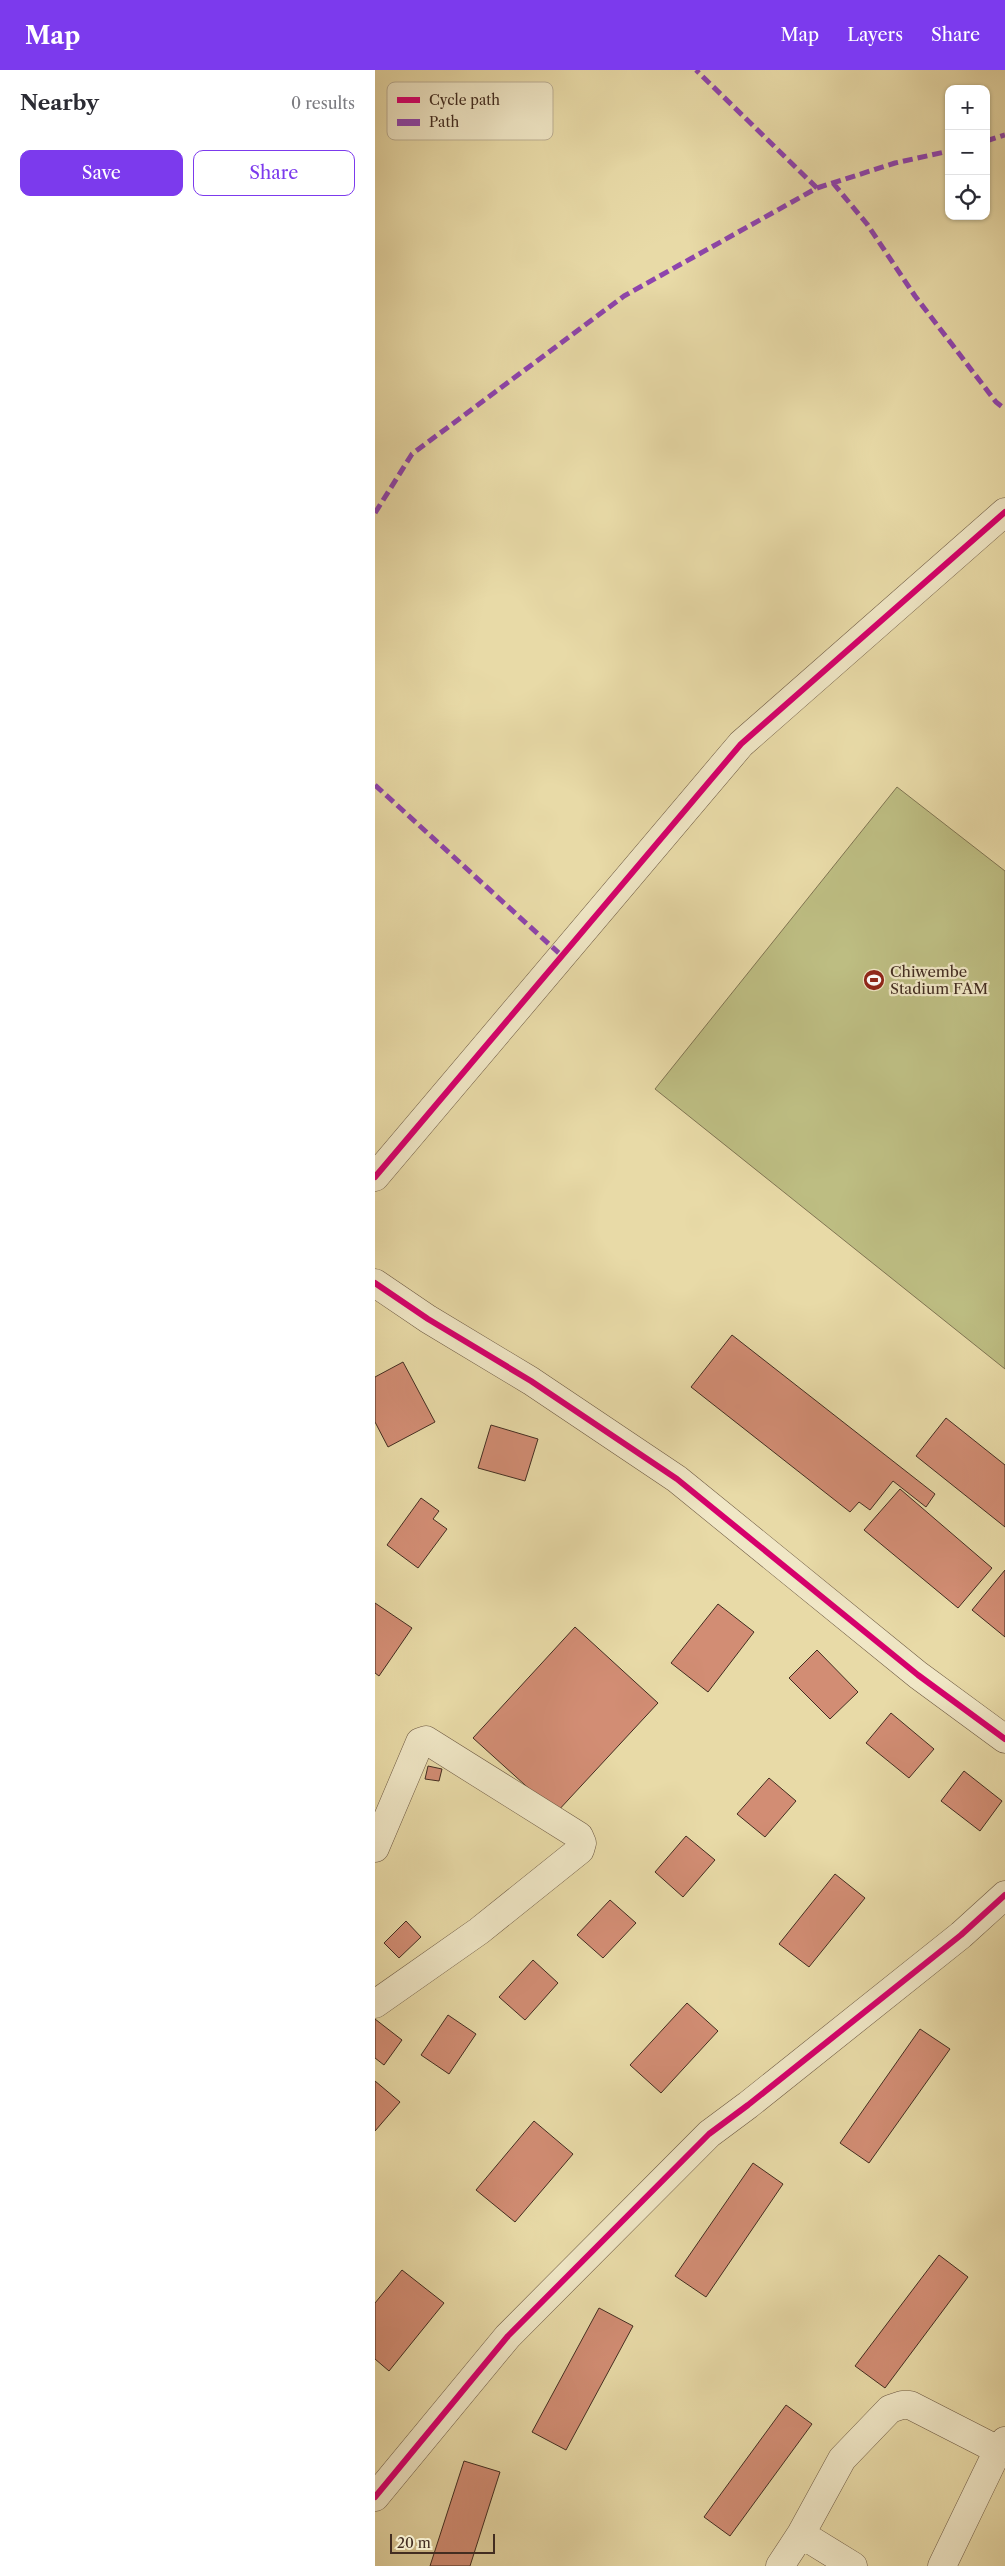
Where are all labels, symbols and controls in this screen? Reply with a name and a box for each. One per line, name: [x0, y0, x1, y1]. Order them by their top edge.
text: Map: [25, 21, 80, 50]
text: Map: [781, 24, 819, 46]
text: Layers: [847, 24, 903, 46]
text: Share: [931, 24, 980, 46]
legend: [387, 82, 553, 140]
map controls: [945, 85, 990, 220]
button: +: [945, 85, 990, 130]
text: Nearby: [20, 90, 99, 115]
text: Cycle path: [429, 91, 500, 109]
text: 0 results: [291, 93, 355, 113]
text: Path: [429, 113, 459, 131]
button: −: [945, 130, 990, 175]
button: Save: [20, 150, 183, 196]
button: Share: [193, 150, 355, 196]
button: locate: [945, 175, 990, 220]
place label: Chiwembe Stadium FAM: [890, 962, 988, 998]
sports icon: Chiwembe Stadium FAM: [862, 968, 886, 992]
scale bar: [390, 2531, 495, 2554]
text: 20 m: [397, 2534, 431, 2552]

